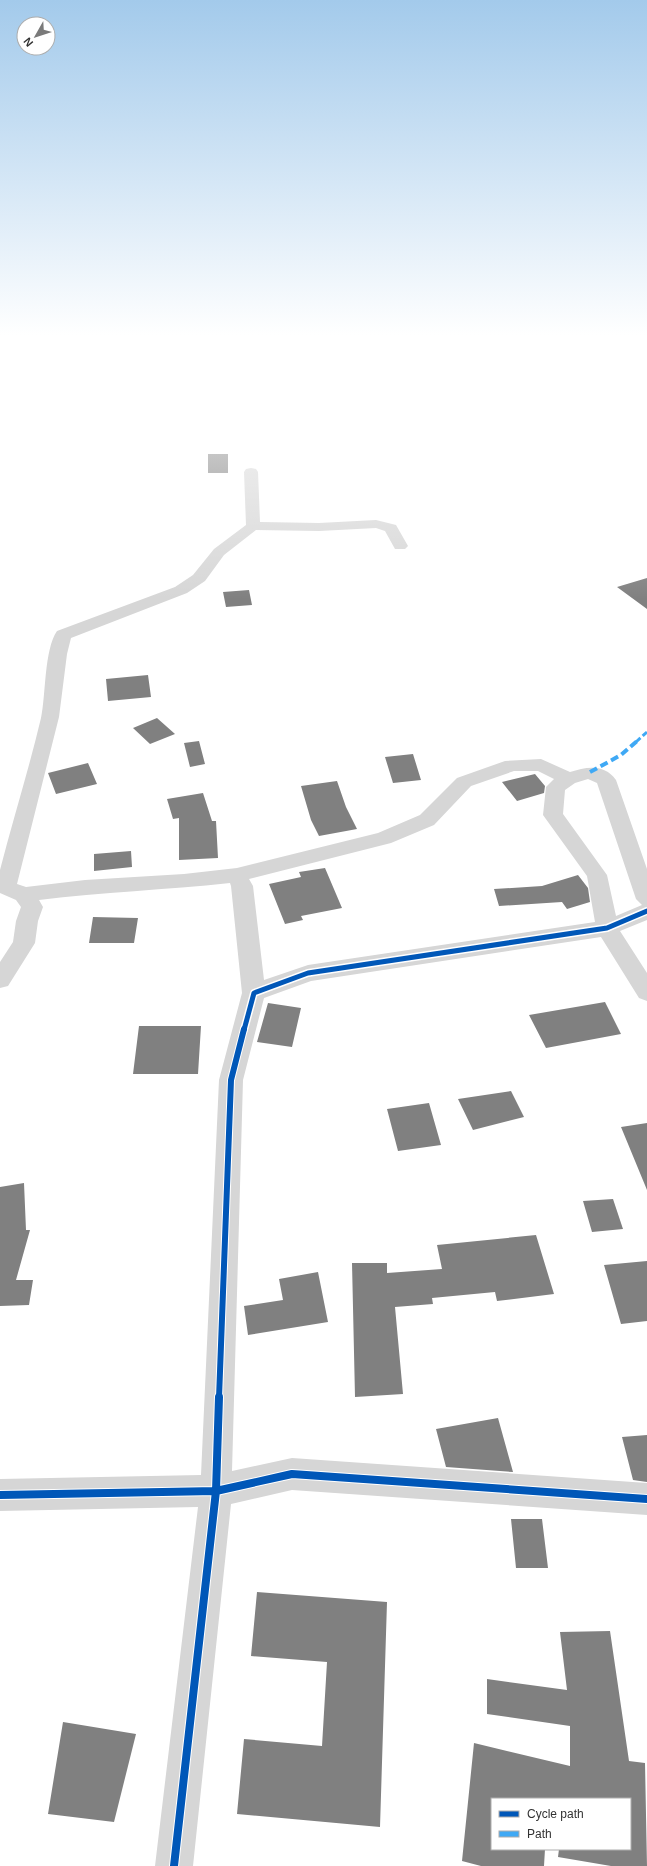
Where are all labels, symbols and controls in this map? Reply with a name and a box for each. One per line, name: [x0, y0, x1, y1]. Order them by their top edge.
north arrow: [16, 16, 56, 56]
text: N: [21, 35, 35, 49]
legend: [491, 1798, 631, 1850]
text: Cycle path: [527, 1807, 584, 1821]
text: Path: [527, 1827, 552, 1841]

